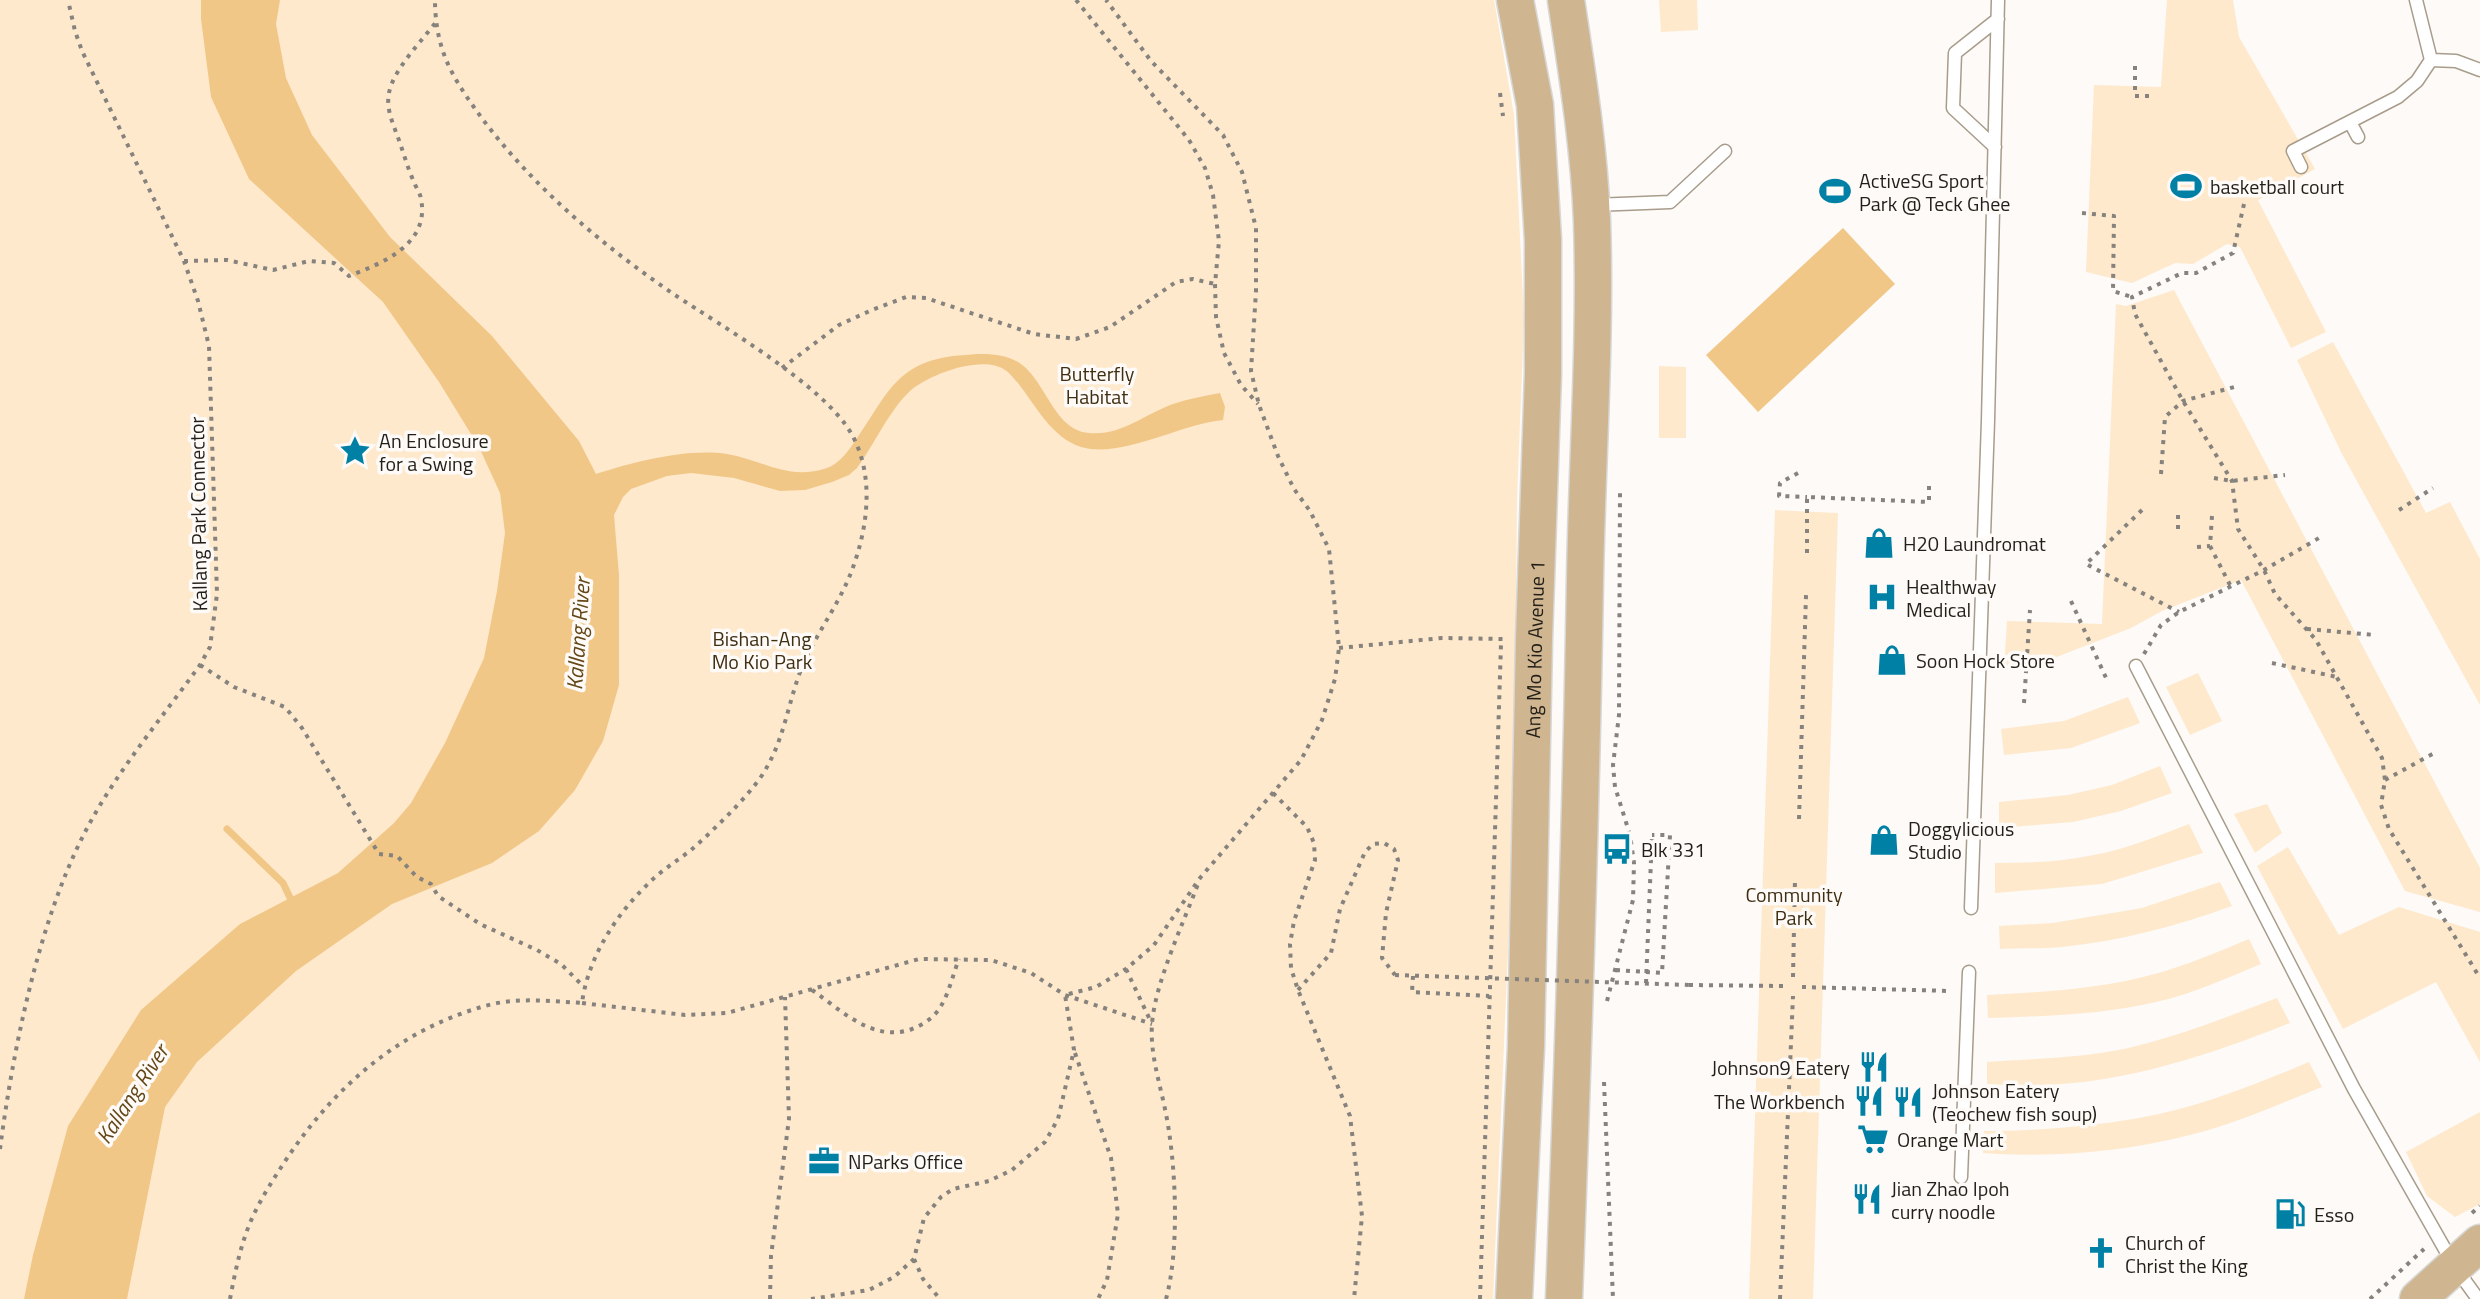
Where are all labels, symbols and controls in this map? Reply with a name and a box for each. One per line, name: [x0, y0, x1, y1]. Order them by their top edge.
place label: ActiveSG Sport Park @ Teck Ghee: [1859, 165, 2010, 219]
sports icon: basketball court: [2169, 169, 2203, 203]
place label: basketball court: [2210, 171, 2344, 202]
sports icon: ActiveSG Sport Park @ Teck Ghee: [1818, 174, 1852, 208]
park label: Butterfly Habitat: [1060, 358, 1135, 412]
street label: Kallang Park Connector: [181, 416, 215, 612]
place label: An Enclosure for a Swing: [379, 425, 489, 479]
place icon: An Enclosure for a Swing: [338, 434, 372, 468]
shop icon: H20 Laundromat: [1862, 526, 1896, 560]
place label: H20 Laundromat: [1903, 528, 2046, 559]
street label: Ang Mo Kio Avenue 1: [1517, 560, 1552, 739]
place label: Healthway Medical: [1906, 571, 1997, 625]
water label: Kallang River: [557, 574, 599, 691]
hospital icon: Healthway Medical: [1865, 580, 1899, 614]
park label: Bishan-Ang Mo Kio Park: [712, 623, 813, 677]
shop icon: Soon Hock Store: [1875, 643, 1909, 677]
place label: Soon Hock Store: [1916, 645, 2055, 676]
place label: Doggylicious Studio: [1908, 813, 2014, 867]
shop icon: Doggylicious Studio: [1867, 823, 1901, 857]
bus stop icon: Blk 331: [1600, 832, 1634, 866]
place label: Blk 331: [1641, 834, 1706, 865]
park label: Community Park: [1745, 879, 1843, 933]
water label: Kallang River: [87, 1035, 179, 1150]
restaurant icon: Johnson9 Eatery: [1857, 1050, 1891, 1084]
place label: Johnson9 Eatery: [1711, 1052, 1850, 1083]
place label: Johnson Eatery (Teochew fish soup): [1932, 1075, 2097, 1129]
restaurant icon: The Workbench: [1852, 1084, 1886, 1118]
restaurant icon: Johnson Eatery (Teochew fish soup): [1891, 1085, 1925, 1119]
place label: The Workbench: [1714, 1086, 1845, 1117]
supermarket icon: Orange Mart: [1856, 1122, 1890, 1156]
place label: Orange Mart: [1897, 1124, 2003, 1155]
office icon: NParks Office: [807, 1144, 841, 1178]
place label: NParks Office: [848, 1146, 963, 1177]
place label: Jian Zhao Ipoh curry noodle: [1891, 1173, 2010, 1227]
restaurant icon: Jian Zhao Ipoh curry noodle: [1850, 1182, 1884, 1216]
fuel station icon: Esso: [2273, 1197, 2307, 1231]
place label: Esso: [2314, 1199, 2354, 1230]
place label: Church of Christ the King: [2125, 1227, 2248, 1281]
church icon: Church of Christ the King: [2084, 1236, 2118, 1270]

